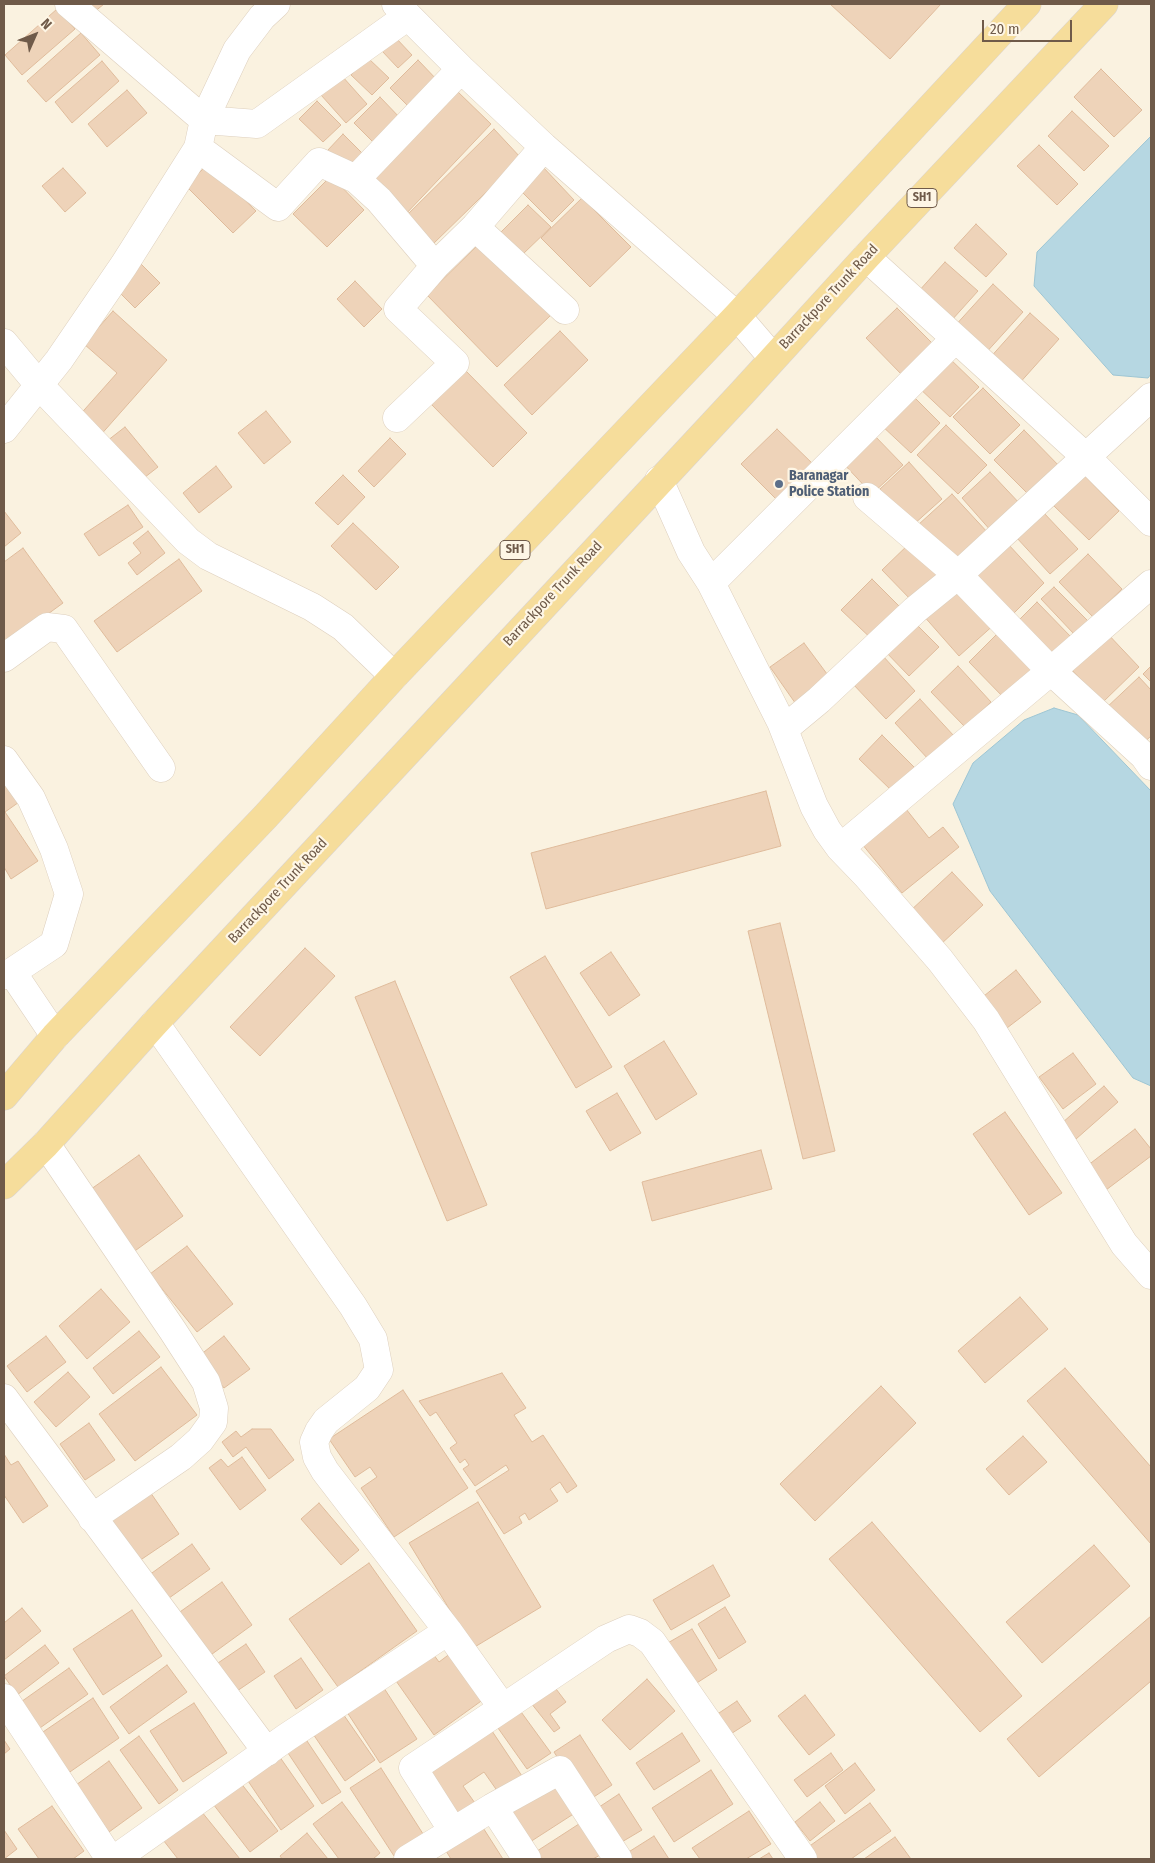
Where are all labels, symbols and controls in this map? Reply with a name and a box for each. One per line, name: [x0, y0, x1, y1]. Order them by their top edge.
north arrow: [10, 10, 60, 60]
scale bar: [985, 10, 1075, 42]
text: N: [37, 15, 55, 33]
text: 20 m: [990, 20, 1020, 38]
road number: SH1: [907, 188, 937, 208]
street label: Barrackpore Trunk Road: [776, 241, 882, 353]
place label: Baranagar Police Station: [789, 468, 869, 501]
marker: Baranagar Police Station: [773, 478, 785, 490]
street label: Barrackpore Trunk Road: [500, 538, 606, 650]
road number: SH1: [500, 540, 530, 560]
street label: Barrackpore Trunk Road: [225, 835, 331, 947]

